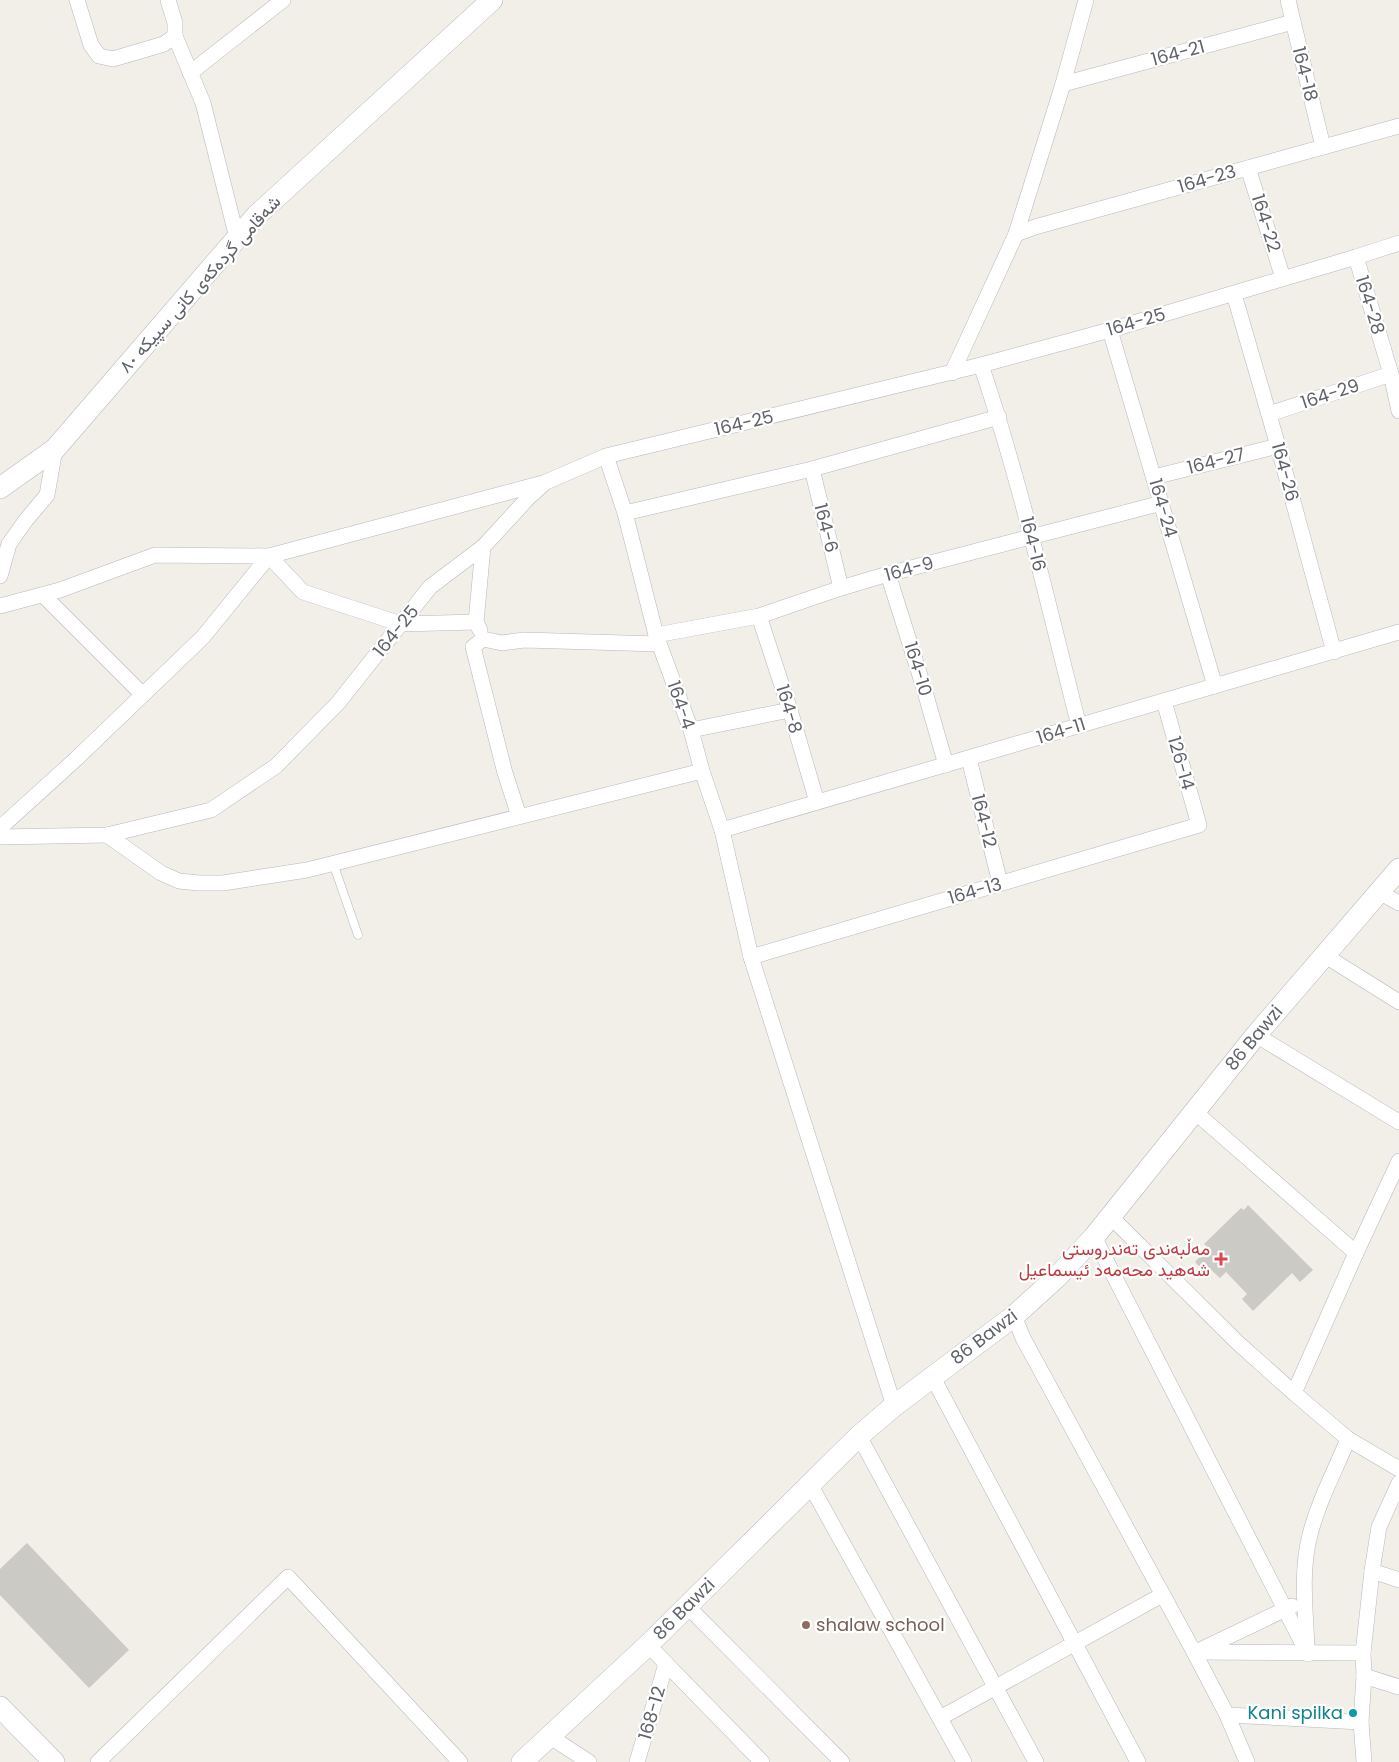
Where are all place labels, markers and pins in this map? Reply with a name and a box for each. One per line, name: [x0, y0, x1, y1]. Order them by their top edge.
place label: مەڵبەندی تەندروستی شەهید محەمەد ئیسماعیل: [1019, 1236, 1210, 1282]
marker: مەڵبەندی تەندروستی شەهید محەمەد ئیسماعیل: [1214, 1252, 1228, 1266]
place label: shalaw school: [816, 1612, 945, 1637]
marker: shalaw school: [800, 1619, 812, 1631]
place label: Kani spilka: [1247, 1700, 1343, 1725]
marker: Kani spilka: [1347, 1707, 1359, 1719]

